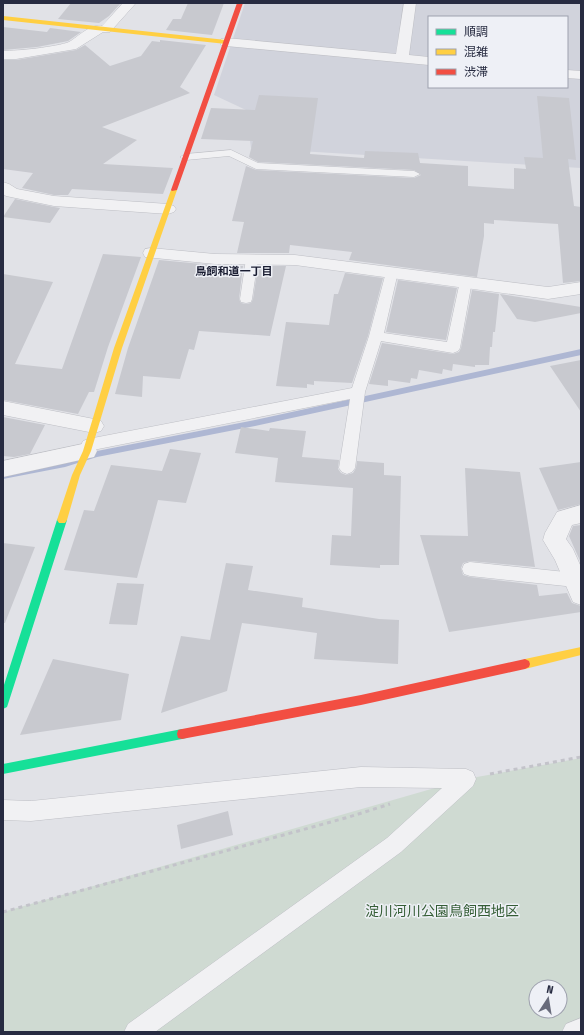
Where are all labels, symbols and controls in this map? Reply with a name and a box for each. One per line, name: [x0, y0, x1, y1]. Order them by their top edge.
legend: [428, 16, 568, 88]
text: 順調: [464, 25, 488, 39]
text: 混雑: [464, 45, 488, 59]
text: 渋滞: [464, 65, 488, 79]
district label: 鳥飼和道一丁目: [196, 265, 273, 278]
park label: 淀川河川公園鳥飼西地区: [365, 903, 519, 920]
north arrow: [528, 979, 568, 1019]
text: N: [545, 983, 555, 997]

